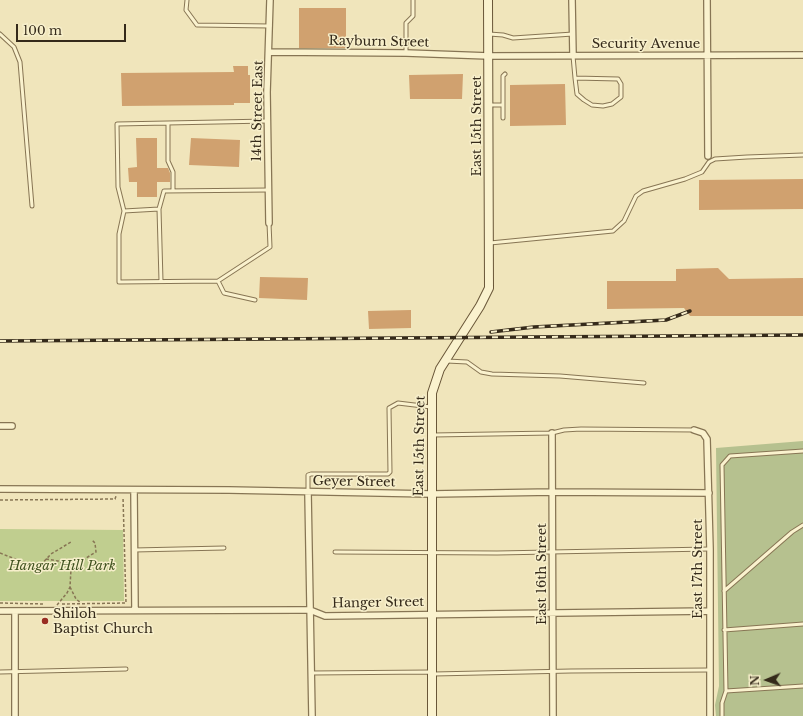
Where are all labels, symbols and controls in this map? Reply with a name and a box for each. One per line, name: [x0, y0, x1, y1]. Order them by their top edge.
scale bar: [18, 16, 128, 42]
text: 100 m: [23, 23, 62, 38]
street label: Rayburn Street: [329, 33, 429, 51]
street label: Security Avenue: [592, 36, 700, 52]
street label: 14th Street East: [249, 60, 267, 162]
street label: East 15th Street: [469, 75, 485, 177]
street label: East 15th Street: [411, 395, 429, 497]
street label: Geyer Street: [312, 473, 396, 491]
street label: East 17th Street: [690, 519, 706, 619]
street label: East 16th Street: [534, 523, 550, 625]
park label: Hangar Hill Park: [8, 558, 116, 574]
street label: Hanger Street: [332, 594, 424, 612]
place label: Shiloh Baptist Church: [53, 606, 153, 637]
marker: Shiloh Baptist Church: [40, 616, 50, 626]
north arrow: [747, 660, 787, 700]
text: N: [748, 675, 762, 686]

